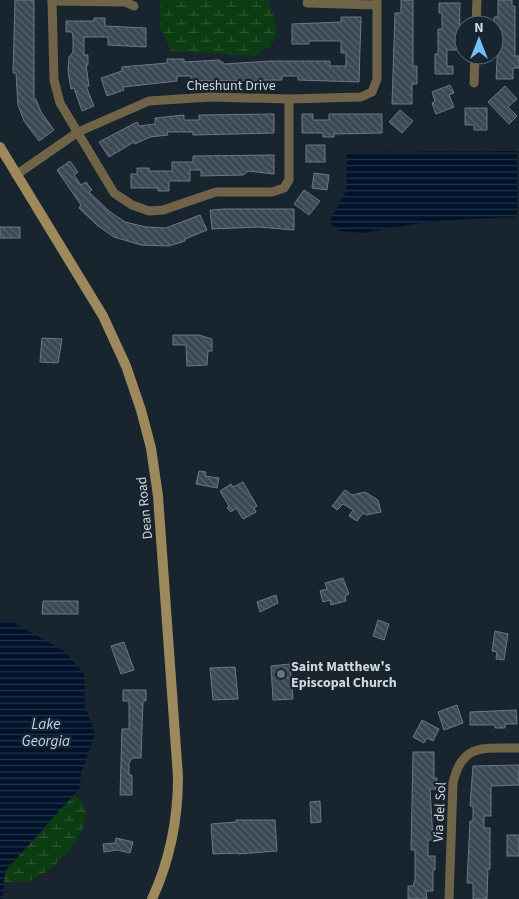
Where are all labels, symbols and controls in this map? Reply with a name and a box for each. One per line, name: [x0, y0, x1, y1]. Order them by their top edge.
north arrow: [454, 15, 504, 65]
text: N: [474, 18, 484, 38]
street label: Cheshunt Drive: [186, 76, 276, 96]
street label: Dean Road: [132, 476, 158, 540]
place label: Saint Matthew's Episcopal Church: [291, 657, 397, 693]
marker: Saint Matthew's Episcopal Church: [275, 668, 287, 680]
water label: Lake Georgia: [22, 714, 70, 752]
street label: Via del Sol: [428, 781, 452, 843]

